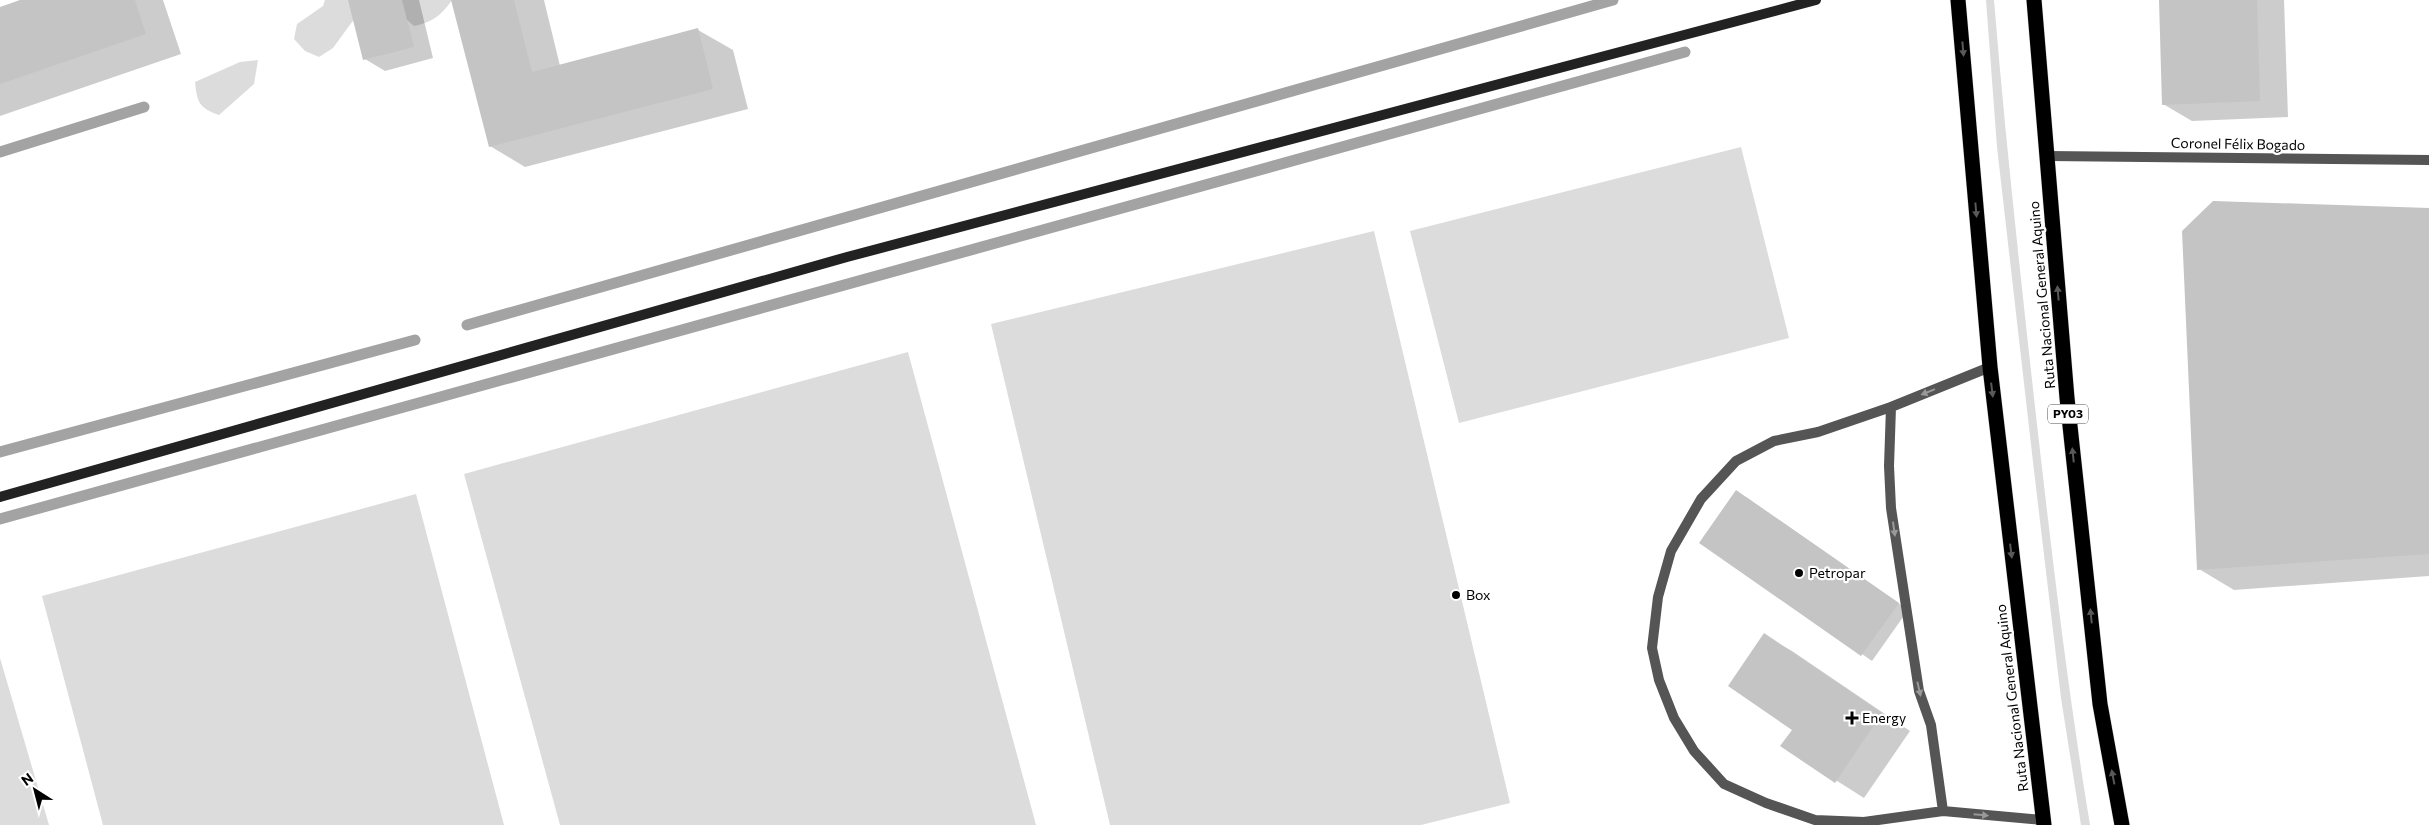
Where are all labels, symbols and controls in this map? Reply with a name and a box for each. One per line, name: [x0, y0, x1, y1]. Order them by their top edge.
one-way arrow: [1959, 41, 1967, 57]
street label: Coronel Félix Bogado: [2171, 134, 2305, 153]
street label: Ruta Nacional General Aquino: [2025, 200, 2058, 390]
one-way arrow: [1973, 203, 1981, 219]
one-way arrow: [2054, 285, 2062, 301]
one-way arrow: [1988, 382, 1996, 398]
one-way arrow: [1921, 388, 1935, 396]
road number: PY03: [2048, 404, 2088, 424]
one-way arrow: [2069, 446, 2077, 462]
one-way arrow: [1891, 521, 1899, 537]
one-way arrow: [2007, 543, 2015, 559]
place label: Petropar: [1809, 564, 1866, 581]
marker: Petropar: [1793, 567, 1805, 579]
place label: Box: [1466, 586, 1491, 603]
marker: Box: [1450, 589, 1462, 601]
street label: Ruta Nacional General Aquino: [1992, 603, 2031, 793]
one-way arrow: [2086, 608, 2094, 624]
one-way arrow: [1915, 682, 1923, 697]
place label: Energy: [1862, 709, 1906, 726]
marker: Energy: [1846, 712, 1858, 724]
north arrow: [10, 765, 60, 815]
text: N: [18, 769, 36, 789]
one-way arrow: [2109, 769, 2117, 785]
one-way arrow: [1973, 811, 1989, 819]

